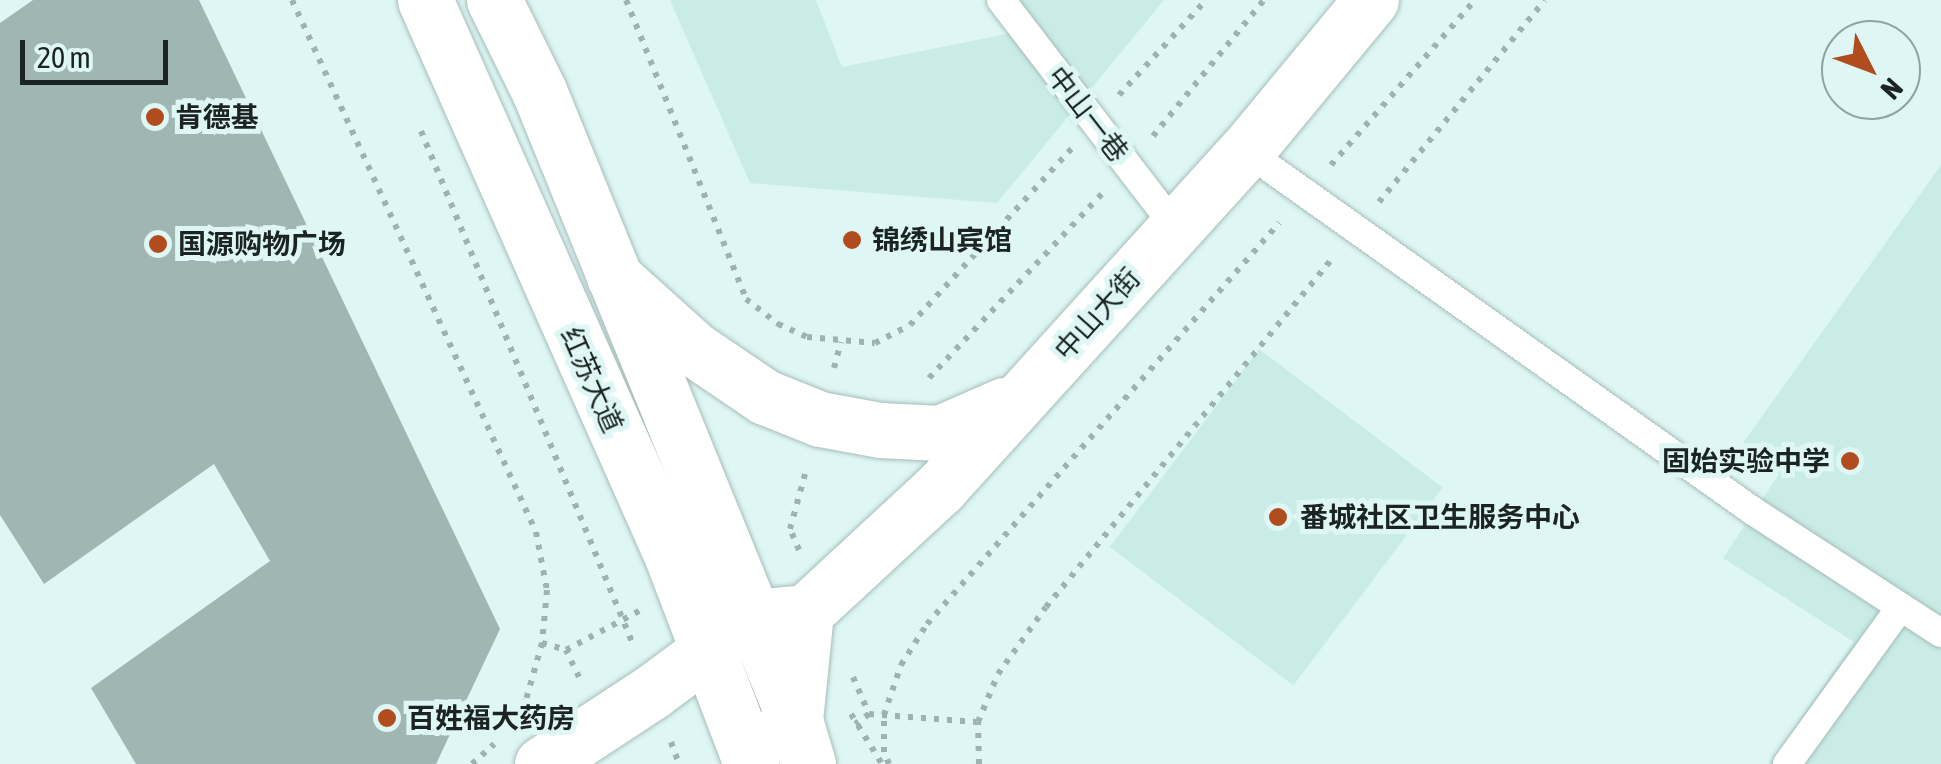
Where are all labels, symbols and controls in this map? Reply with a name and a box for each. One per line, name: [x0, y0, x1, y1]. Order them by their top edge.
scale bar: [25, 20, 172, 82]
north arrow: [1821, 20, 1921, 120]
text: 20 m: [37, 40, 91, 74]
street label: 中山一巷: [1040, 60, 1136, 168]
text: N: [1874, 72, 1909, 106]
place label: 肯德基: [175, 100, 259, 134]
marker: 肯德基: [144, 106, 166, 128]
place label: 锦绣山宾馆: [872, 223, 1012, 257]
place label: 国源购物广场: [178, 227, 346, 261]
marker: 锦绣山宾馆: [841, 229, 863, 251]
marker: 国源购物广场: [147, 233, 169, 255]
street label: 中山大街: [1047, 261, 1147, 367]
street label: 红苏大道: [554, 322, 630, 438]
place label: 固始实验中学: [1662, 444, 1830, 478]
marker: 固始实验中学: [1839, 450, 1861, 472]
place label: 番城社区卫生服务中心: [1300, 500, 1580, 534]
marker: 番城社区卫生服务中心: [1265, 504, 1291, 530]
place label: 百姓福大药房: [407, 701, 575, 735]
marker: 百姓福大药房: [376, 707, 398, 729]

